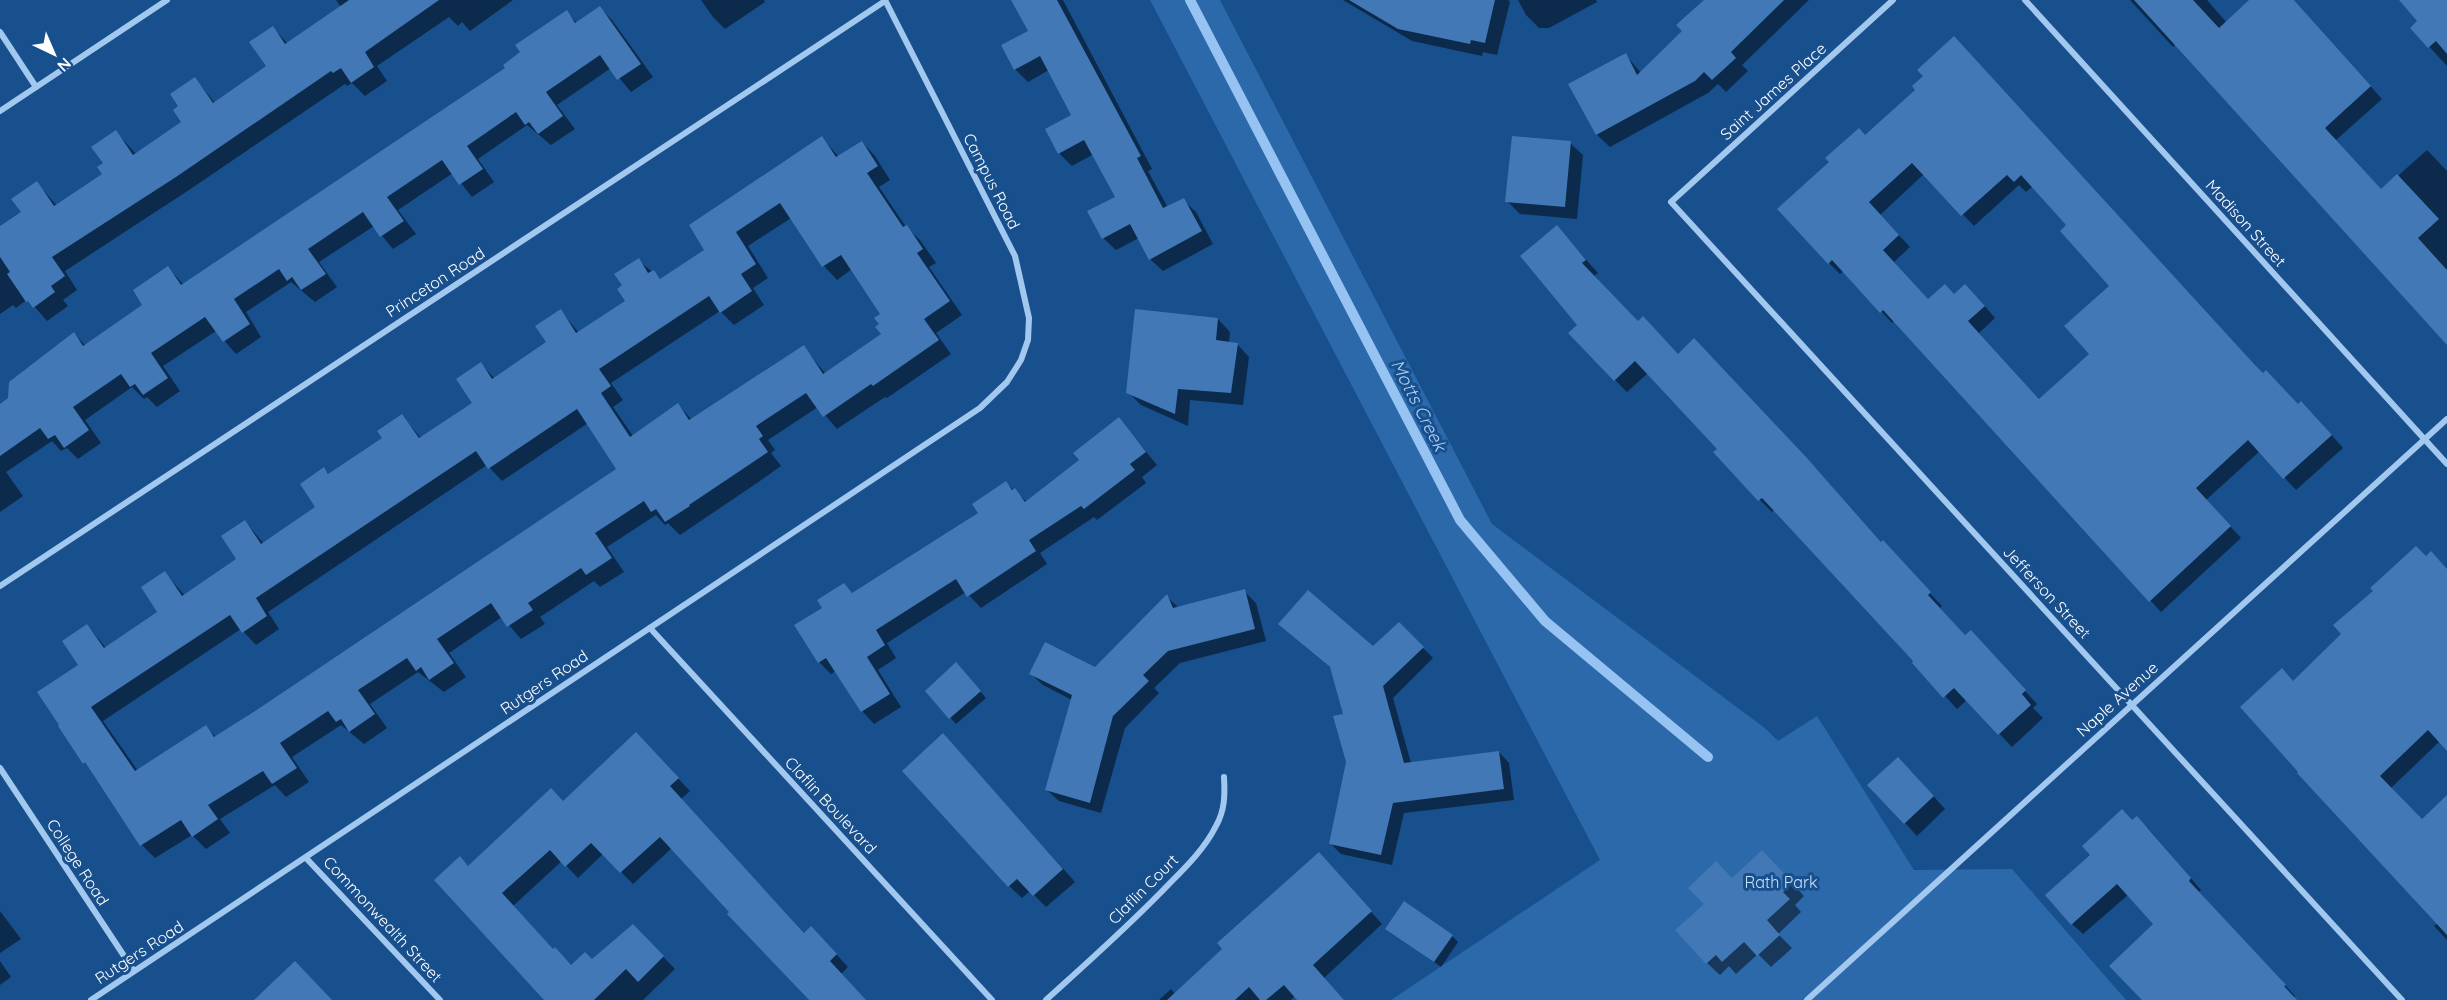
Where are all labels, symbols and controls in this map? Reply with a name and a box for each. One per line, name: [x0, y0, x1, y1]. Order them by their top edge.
north arrow: [24, 24, 84, 84]
street label: Saint James Place: [1716, 38, 1830, 144]
text: N: [53, 54, 76, 76]
street label: Campus Road: [959, 130, 1025, 232]
street label: Madison Street: [2202, 175, 2290, 271]
street label: Princeton Road: [382, 243, 488, 321]
water label: Motts Creek: [1386, 355, 1453, 456]
street label: Jefferson Street: [1999, 542, 2095, 642]
street label: Rutgers Road: [496, 645, 592, 719]
street label: Naple Avenue: [2072, 657, 2162, 741]
street label: Claflin Boulevard: [781, 752, 881, 858]
street label: College Road: [43, 815, 113, 909]
street label: Claflin Court: [1104, 850, 1182, 928]
street label: Commonwealth Street: [319, 852, 447, 986]
park label: Rath Park: [1744, 872, 1818, 892]
street label: Rutgers Road: [91, 916, 187, 988]

